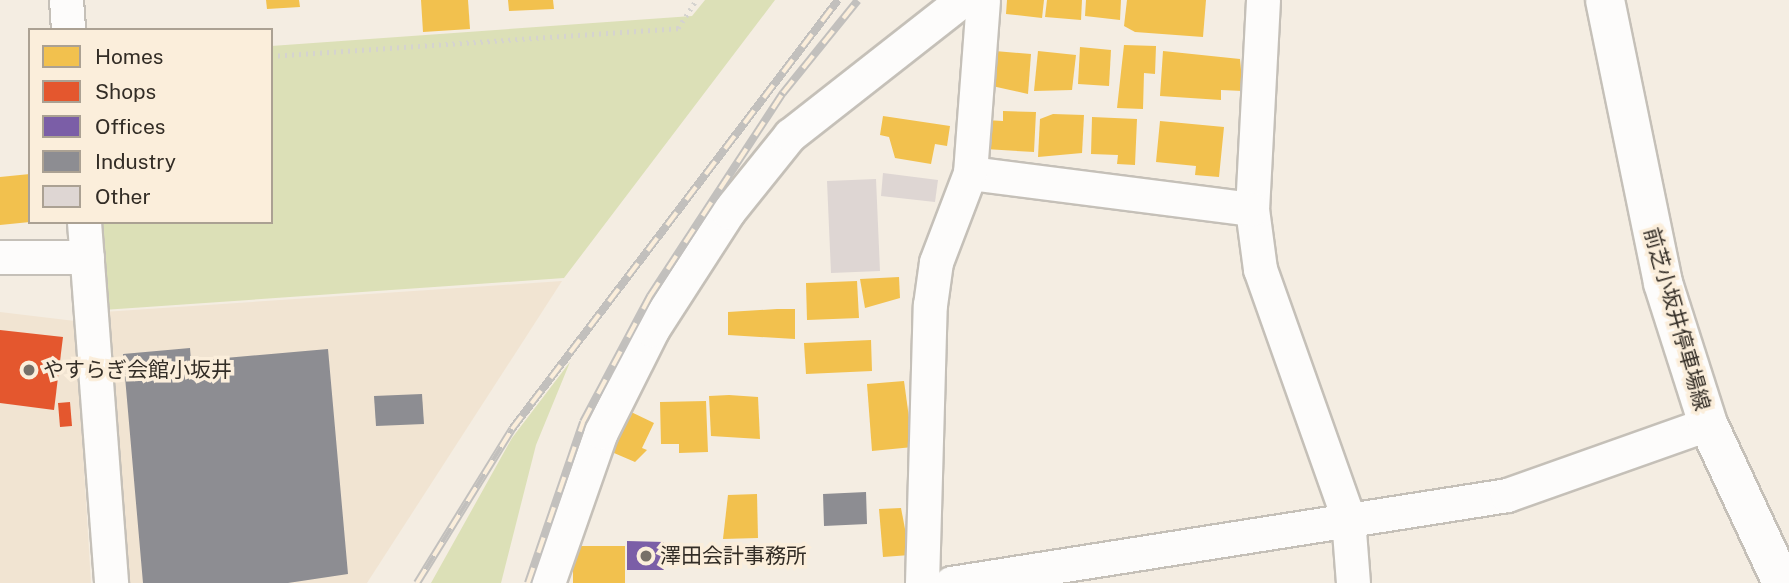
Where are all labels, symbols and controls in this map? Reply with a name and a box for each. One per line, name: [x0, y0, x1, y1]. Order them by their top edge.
legend: [28, 28, 273, 224]
text: Homes: [95, 44, 163, 69]
text: Shops: [95, 79, 156, 104]
text: Offices: [95, 114, 165, 139]
text: Industry: [95, 149, 176, 174]
text: Other: [95, 184, 151, 209]
street label: 前芝小坂井停車場線: [1639, 225, 1715, 413]
place label: やすらぎ会館小坂井: [43, 357, 232, 383]
marker: やすらぎ会館小坂井: [21, 362, 37, 378]
place label: 澤田会計事務所: [660, 543, 807, 569]
marker: 澤田会計事務所: [638, 548, 654, 564]

